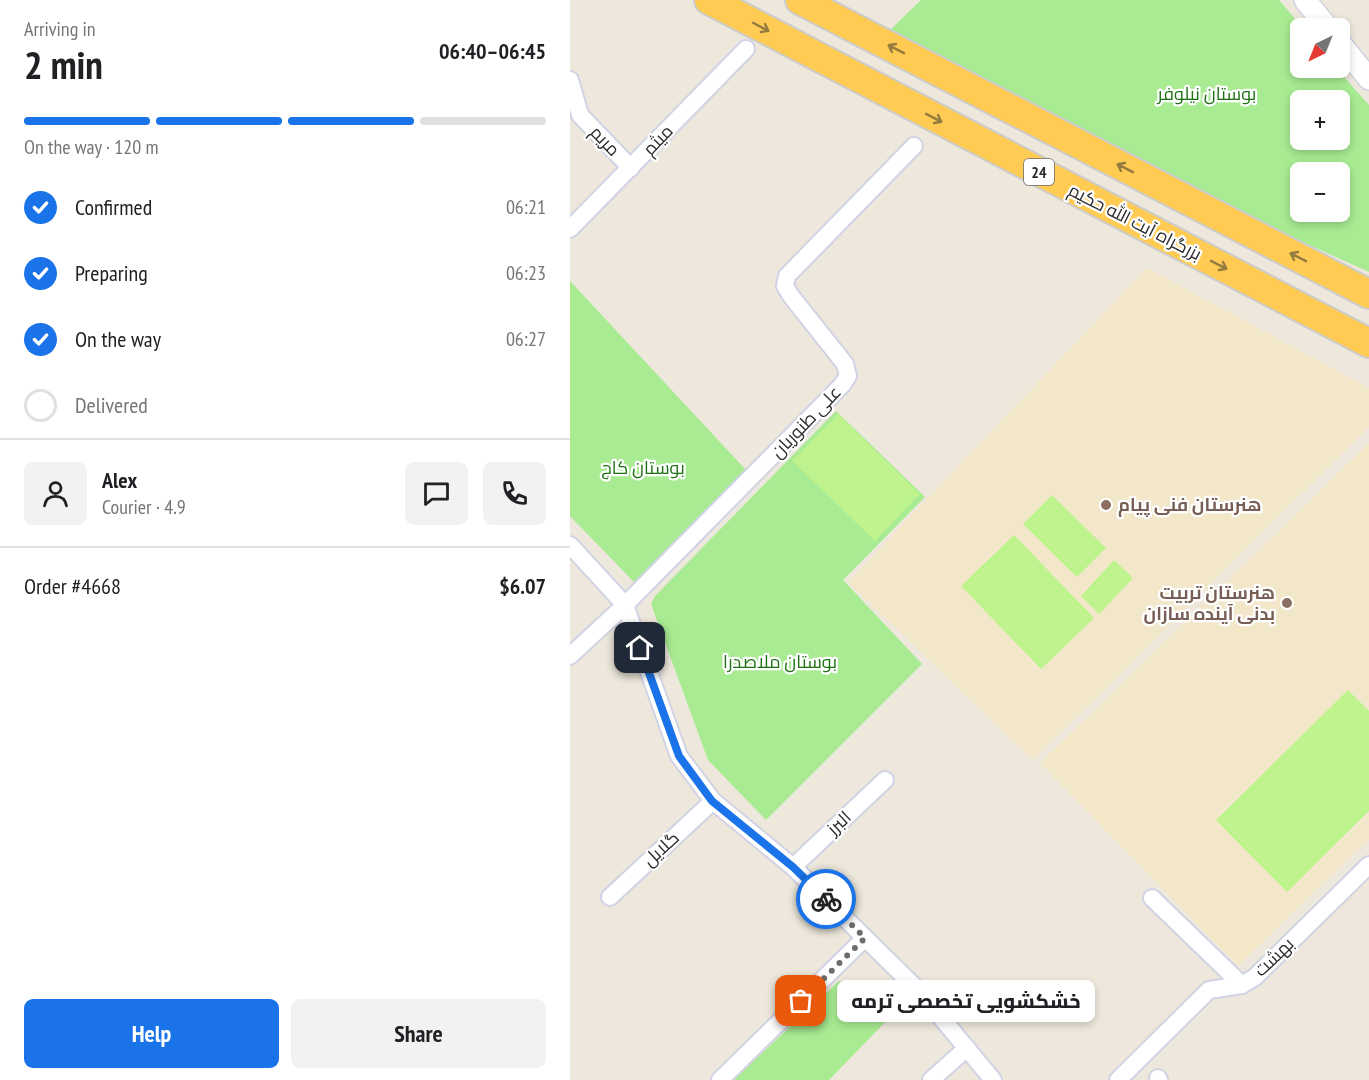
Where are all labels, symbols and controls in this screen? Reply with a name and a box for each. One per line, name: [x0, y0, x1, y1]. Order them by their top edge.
text: Arriving in: [24, 16, 96, 42]
north arrow: [1290, 18, 1350, 78]
map controls: [1290, 18, 1350, 222]
one-way arrow: [752, 22, 770, 33]
text: 06:40–06:45: [439, 37, 546, 65]
text: 2 min: [24, 39, 103, 90]
one-way arrow: [887, 43, 905, 55]
park label: بوستان نیلوفر: [1157, 82, 1256, 105]
button: +: [1290, 90, 1350, 150]
one-way arrow: [925, 112, 942, 124]
street label: میثم: [638, 119, 678, 161]
street label: مریم: [585, 121, 625, 161]
text: On the way · 120 m: [24, 134, 159, 160]
road number: 24: [1024, 159, 1054, 185]
one-way arrow: [1116, 161, 1134, 173]
button: −: [1290, 162, 1350, 222]
street label: بزرگراه آیت الله حکیم: [1064, 178, 1206, 266]
icon: check: [24, 191, 57, 224]
text: Confirmed: [75, 193, 152, 221]
text: 06:21: [506, 194, 546, 220]
one-way arrow: [1290, 251, 1308, 262]
icon: check: [24, 257, 57, 290]
text: Preparing: [75, 259, 148, 287]
text: 06:23: [506, 260, 546, 286]
one-way arrow: [1210, 260, 1228, 272]
icon: check: [24, 323, 57, 356]
text: On the way: [75, 325, 161, 353]
text: 06:27: [506, 326, 546, 352]
street label: علی طنوریان: [765, 381, 846, 463]
text: Delivered: [75, 391, 148, 419]
park label: بوستان کاج: [601, 456, 685, 480]
button: person: [24, 462, 87, 525]
button: chat: [405, 462, 468, 525]
button: phone: [483, 462, 546, 525]
text: Alex: [102, 466, 137, 494]
place label: هنرستان فنی پیام: [1118, 493, 1262, 517]
text: Courier · 4.9: [102, 494, 186, 520]
marker: هنرستان فنی پیام: [1099, 498, 1113, 512]
text: Order #4668: [24, 572, 121, 600]
text: $6.07: [499, 572, 546, 600]
place label: هنرستان تربیت بدنی آینده سازان: [1144, 581, 1275, 625]
marker: هنرستان تربیت بدنی آینده سازان: [1280, 596, 1294, 610]
pin: [614, 622, 665, 673]
icon: home: [623, 631, 656, 664]
park label: بوستان ملاصدرا: [723, 650, 837, 673]
street label: البرز: [821, 806, 856, 840]
street label: گلایل: [638, 826, 684, 871]
courier: [796, 869, 856, 929]
icon: bike: [810, 883, 843, 916]
street label: بهشت: [1249, 932, 1299, 981]
pin: [775, 975, 826, 1026]
callout: خشکشویی تخصصی ترمه: [837, 980, 1095, 1022]
icon: bag: [784, 984, 817, 1017]
text: خشکشویی تخصصی ترمه: [851, 988, 1081, 1014]
button: Help: [24, 999, 279, 1068]
button: Share: [291, 999, 546, 1068]

